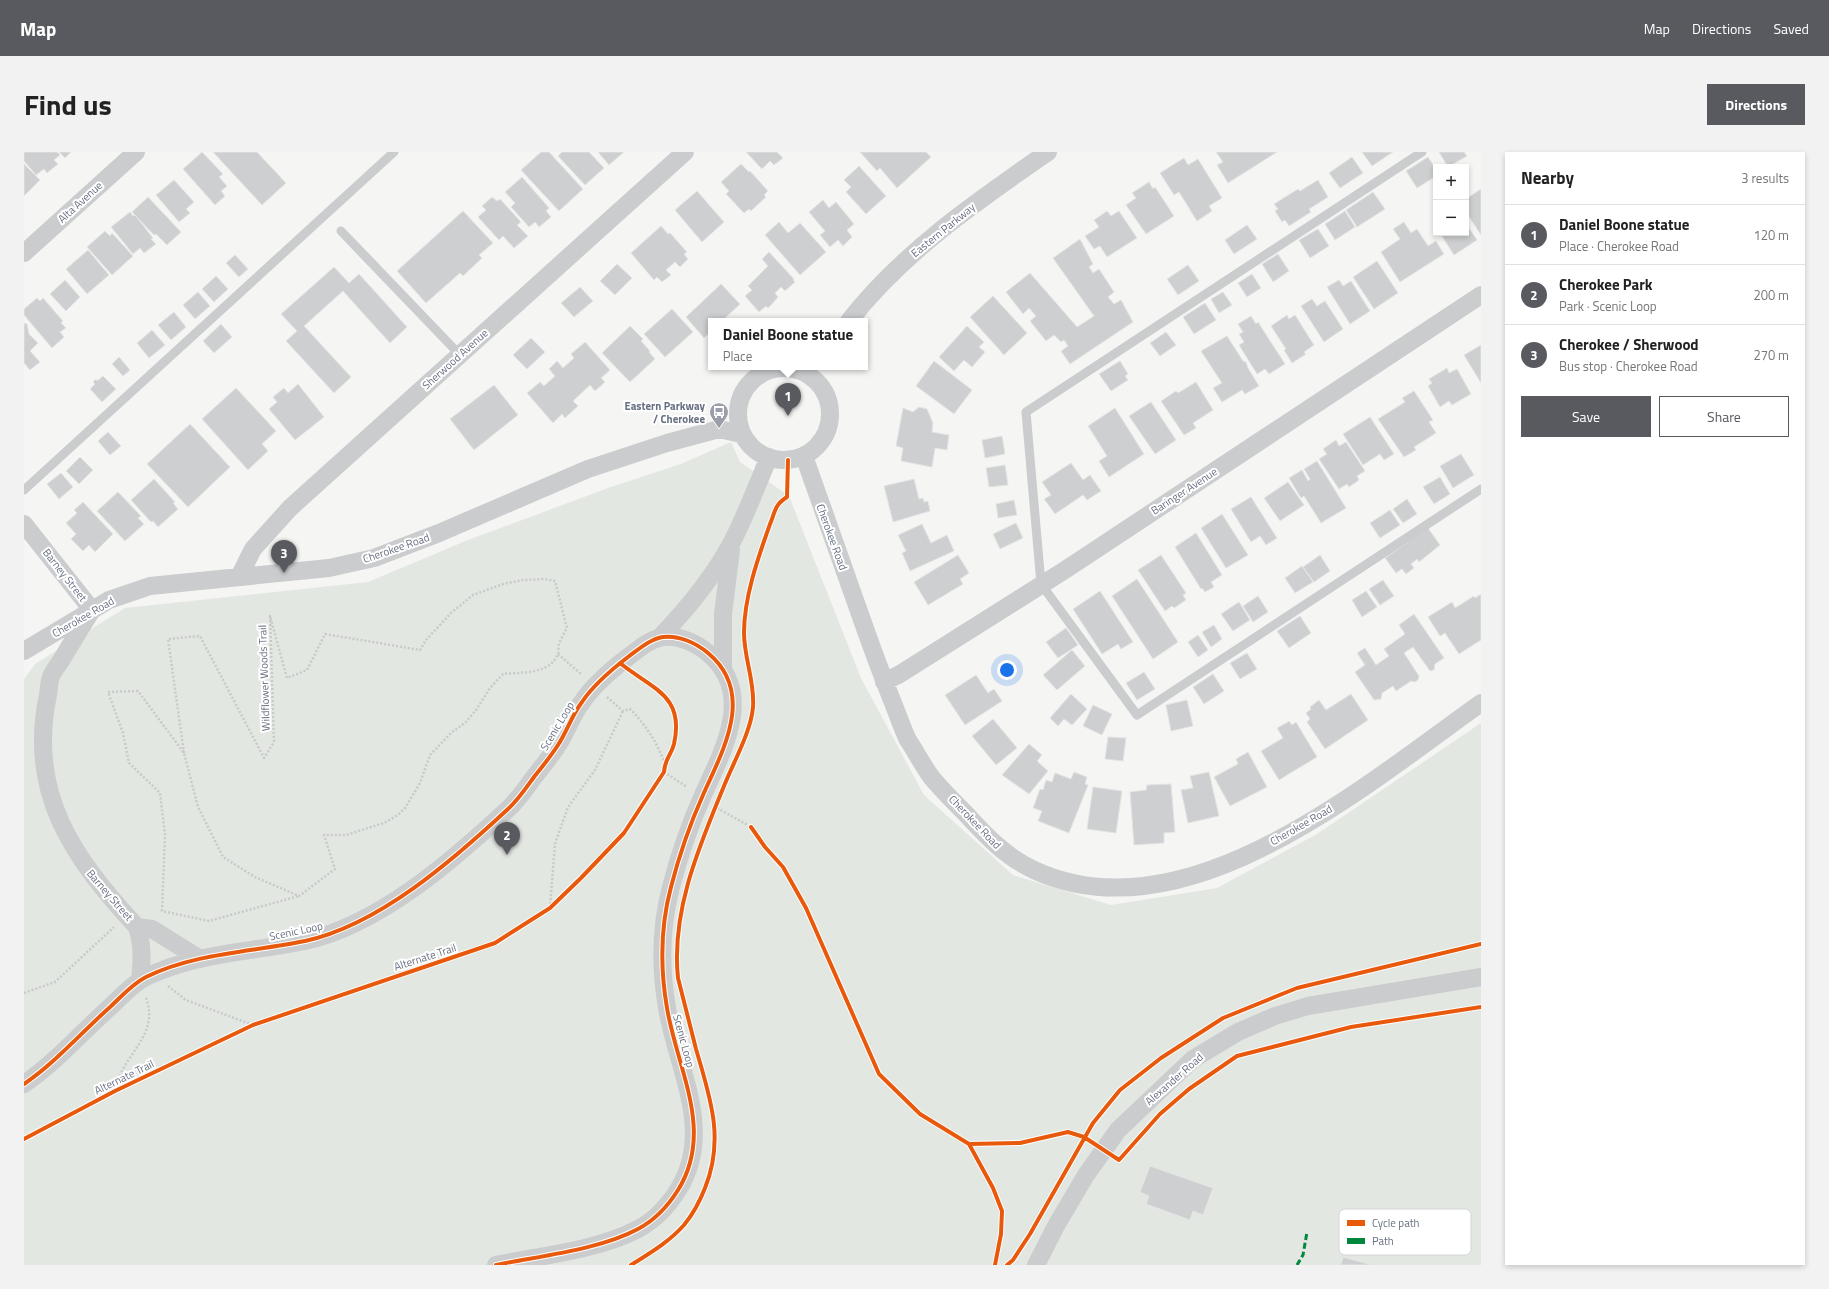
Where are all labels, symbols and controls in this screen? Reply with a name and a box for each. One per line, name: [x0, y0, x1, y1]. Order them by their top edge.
text: Map: [20, 14, 56, 43]
text: Map: [1644, 18, 1670, 39]
text: Directions: [1692, 18, 1751, 39]
text: Saved: [1773, 18, 1809, 39]
text: Find us: [24, 83, 112, 126]
button: Directions: [1707, 84, 1805, 125]
map controls: [1433, 164, 1469, 236]
button: +: [1433, 164, 1469, 200]
text: Nearby: [1521, 165, 1574, 191]
text: 3 results: [1741, 168, 1789, 188]
street label: Alta Avenue: [54, 177, 106, 226]
street label: Eastern Parkway: [907, 199, 979, 261]
button: −: [1433, 200, 1469, 236]
text: Daniel Boone statue: [1559, 213, 1689, 236]
text: 1: [1530, 225, 1538, 245]
text: 120 m: [1753, 225, 1789, 245]
text: Place · Cherokee Road: [1559, 236, 1679, 256]
text: Cherokee Park: [1559, 273, 1653, 296]
text: 2: [1530, 285, 1538, 305]
text: 200 m: [1753, 285, 1789, 305]
text: Park · Scenic Loop: [1559, 296, 1657, 316]
popup: [708, 318, 868, 370]
text: Daniel Boone statue: [723, 323, 853, 346]
street label: Sherwood Avenue: [418, 325, 492, 393]
text: Cherokee / Sherwood: [1559, 333, 1699, 356]
text: 3: [1530, 345, 1538, 365]
text: 270 m: [1753, 345, 1789, 365]
text: Place: [723, 346, 752, 366]
text: Bus stop · Cherokee Road: [1559, 356, 1698, 376]
pin: 1: [775, 383, 801, 416]
button: Save: [1521, 396, 1651, 437]
button: Share: [1659, 396, 1789, 437]
place label: Eastern Parkway / Cherokee: [625, 398, 705, 427]
bus stop icon: Eastern Parkway / Cherokee: [708, 401, 730, 429]
street label: Baringer Avenue: [1148, 463, 1221, 518]
street label: Cherokee Road: [813, 502, 851, 573]
street label: Cherokee Road: [361, 529, 432, 567]
pin: 3: [271, 540, 297, 573]
street label: Barney Street: [39, 545, 91, 605]
street label: Cherokee Road: [49, 593, 117, 641]
street label: Wildflower Woods Trail: [254, 625, 274, 731]
your location: [997, 660, 1017, 680]
street label: Scenic Loop: [536, 698, 578, 753]
street label: Cherokee Road: [945, 791, 1005, 853]
street label: Cherokee Road: [1267, 801, 1335, 849]
pin: 2: [494, 822, 520, 855]
street label: Barney Street: [83, 866, 137, 924]
street label: Scenic Loop: [268, 917, 324, 944]
street label: Alternate Trail: [392, 939, 458, 975]
street label: Scenic Loop: [669, 1013, 699, 1070]
street label: Alexander Road: [1141, 1049, 1207, 1109]
street label: Alternate Trail: [91, 1056, 157, 1098]
legend: [1339, 1209, 1471, 1255]
text: Cycle path: [1372, 1215, 1420, 1231]
text: Path: [1372, 1233, 1394, 1249]

